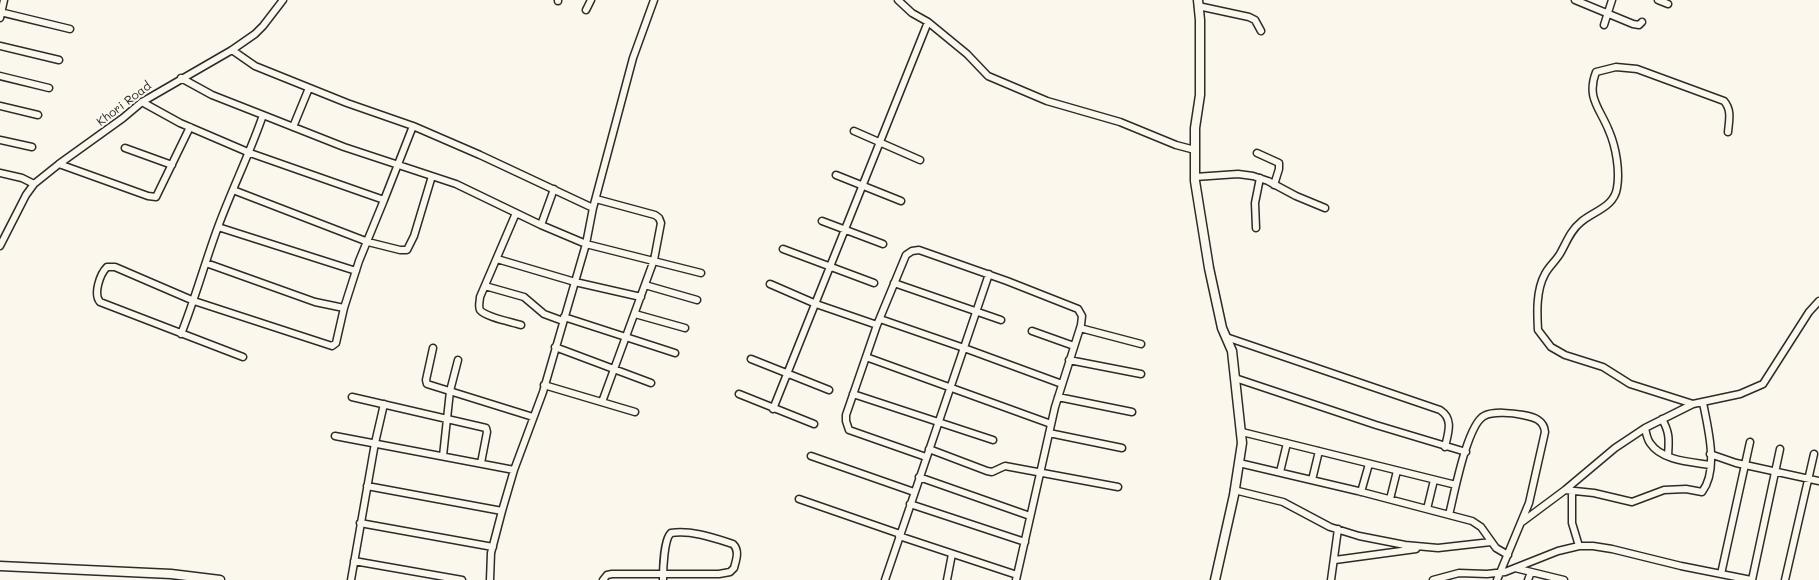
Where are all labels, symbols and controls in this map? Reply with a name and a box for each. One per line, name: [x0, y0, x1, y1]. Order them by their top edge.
street label: Khori Road: [94, 79, 154, 129]

